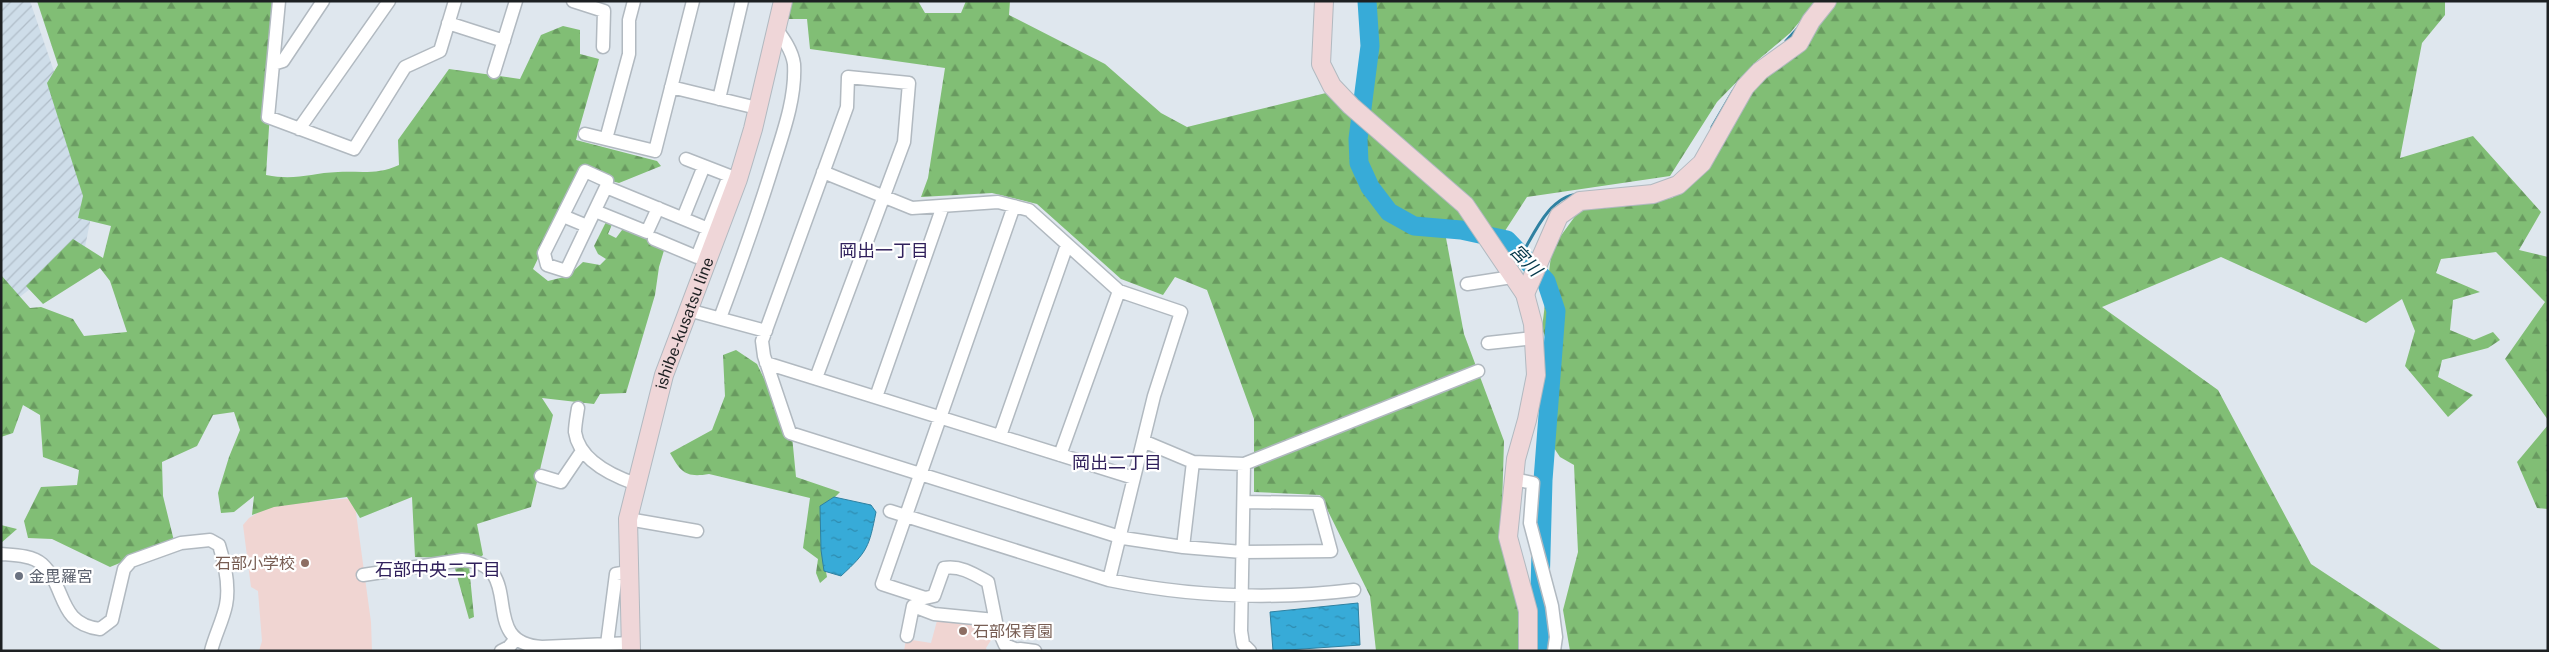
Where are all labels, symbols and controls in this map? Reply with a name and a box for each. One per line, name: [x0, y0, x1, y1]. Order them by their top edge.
district label: 岡出一丁目: [839, 240, 929, 261]
water label: 宮川: [1506, 240, 1547, 282]
street label: ishibe-kusatsu line: [651, 254, 717, 391]
district label: 岡出二丁目: [1072, 452, 1162, 473]
place label: 石部小学校: [215, 554, 295, 573]
marker: 石部小学校: [299, 557, 311, 569]
district label: 石部中央二丁目: [375, 559, 501, 580]
place label: 金毘羅宮: [29, 567, 93, 586]
marker: 金毘羅宮: [13, 570, 25, 582]
place label: 石部保育園: [973, 622, 1053, 641]
marker: 石部保育園: [957, 625, 969, 637]

